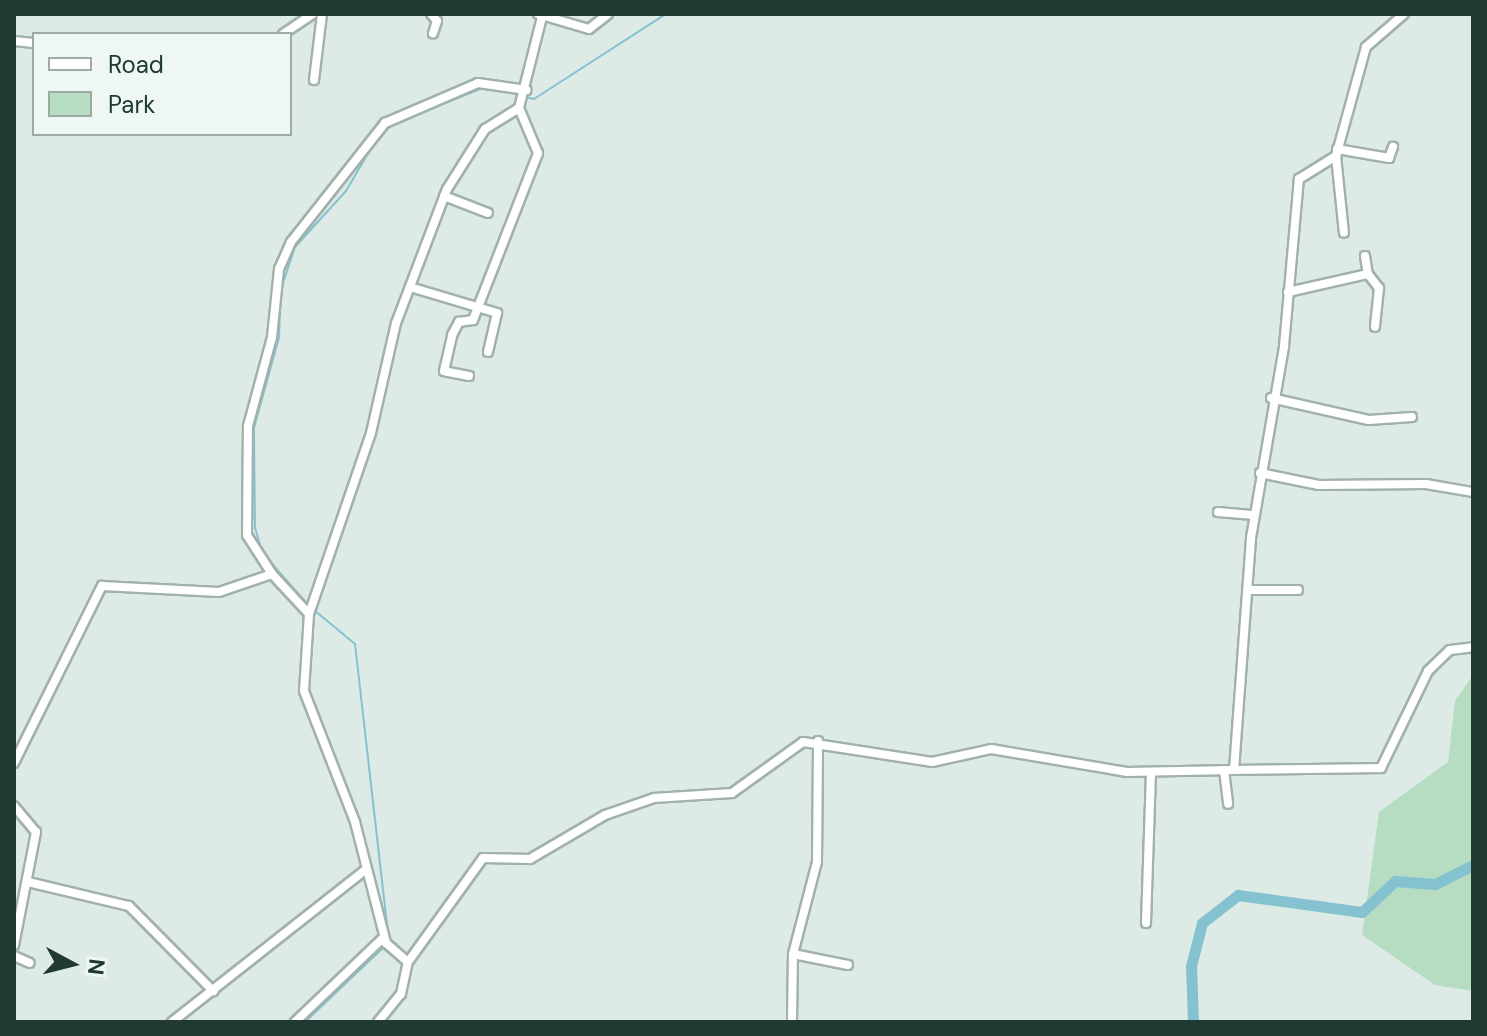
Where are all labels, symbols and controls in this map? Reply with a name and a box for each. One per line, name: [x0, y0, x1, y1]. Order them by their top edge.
legend: [32, 32, 292, 136]
text: Road: [108, 49, 164, 80]
text: Park: [108, 89, 155, 120]
north arrow: [32, 924, 112, 1004]
text: N: [81, 957, 112, 977]

